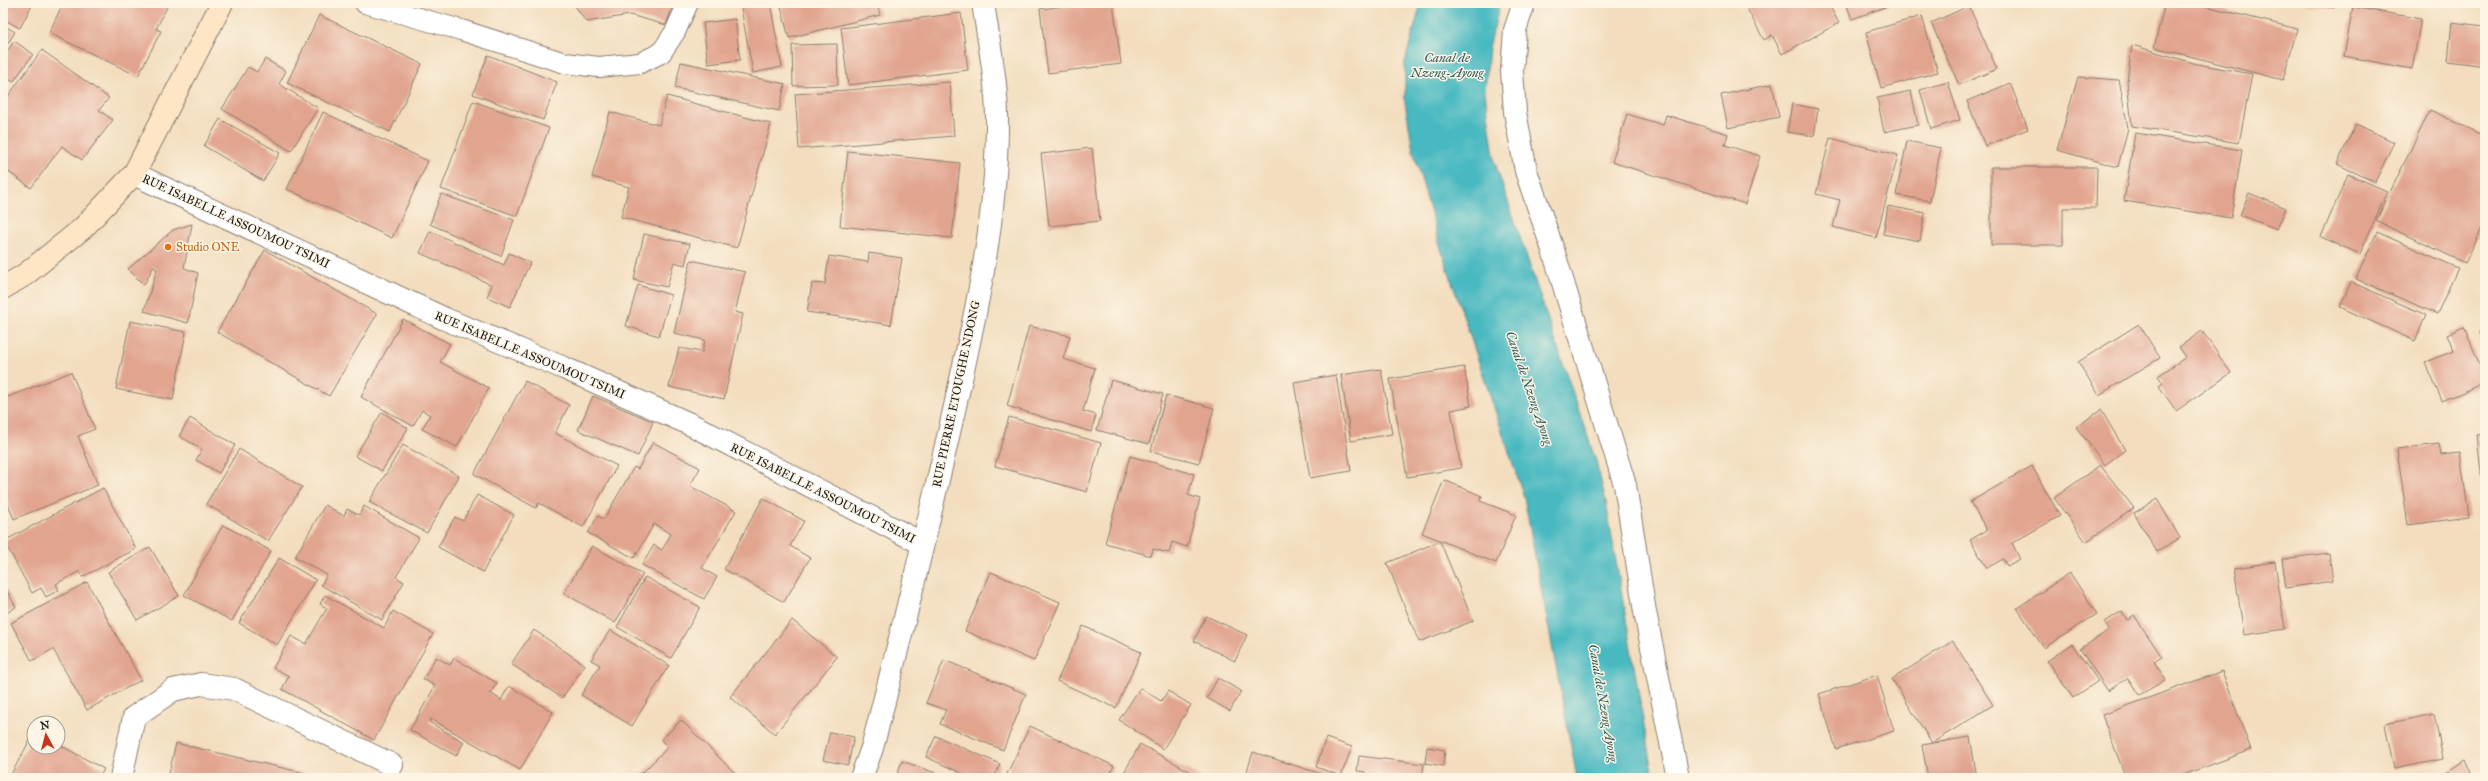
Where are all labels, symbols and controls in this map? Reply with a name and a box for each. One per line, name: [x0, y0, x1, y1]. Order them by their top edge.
water label: Canal de Nzeng-Ayong: [1409, 50, 1485, 81]
street label: RUE ISABELLE ASSOUMOU TSIMI: [140, 171, 332, 271]
place label: Studio ONE: [176, 240, 240, 254]
marker: Studio ONE: [163, 242, 173, 252]
street label: RUE PIERRE ETOUGHE NDONG: [929, 299, 983, 489]
street label: RUE ISABELLE ASSOUMOU TSIMI: [433, 308, 627, 402]
water label: Canal de Nzeng Ayong: [1502, 329, 1556, 448]
street label: RUE ISABELLE ASSOUMOU TSIMI: [728, 440, 918, 546]
water label: Canal de Nzeng Ayong: [1585, 643, 1621, 764]
north arrow: [26, 715, 66, 755]
text: N: [39, 718, 51, 733]

